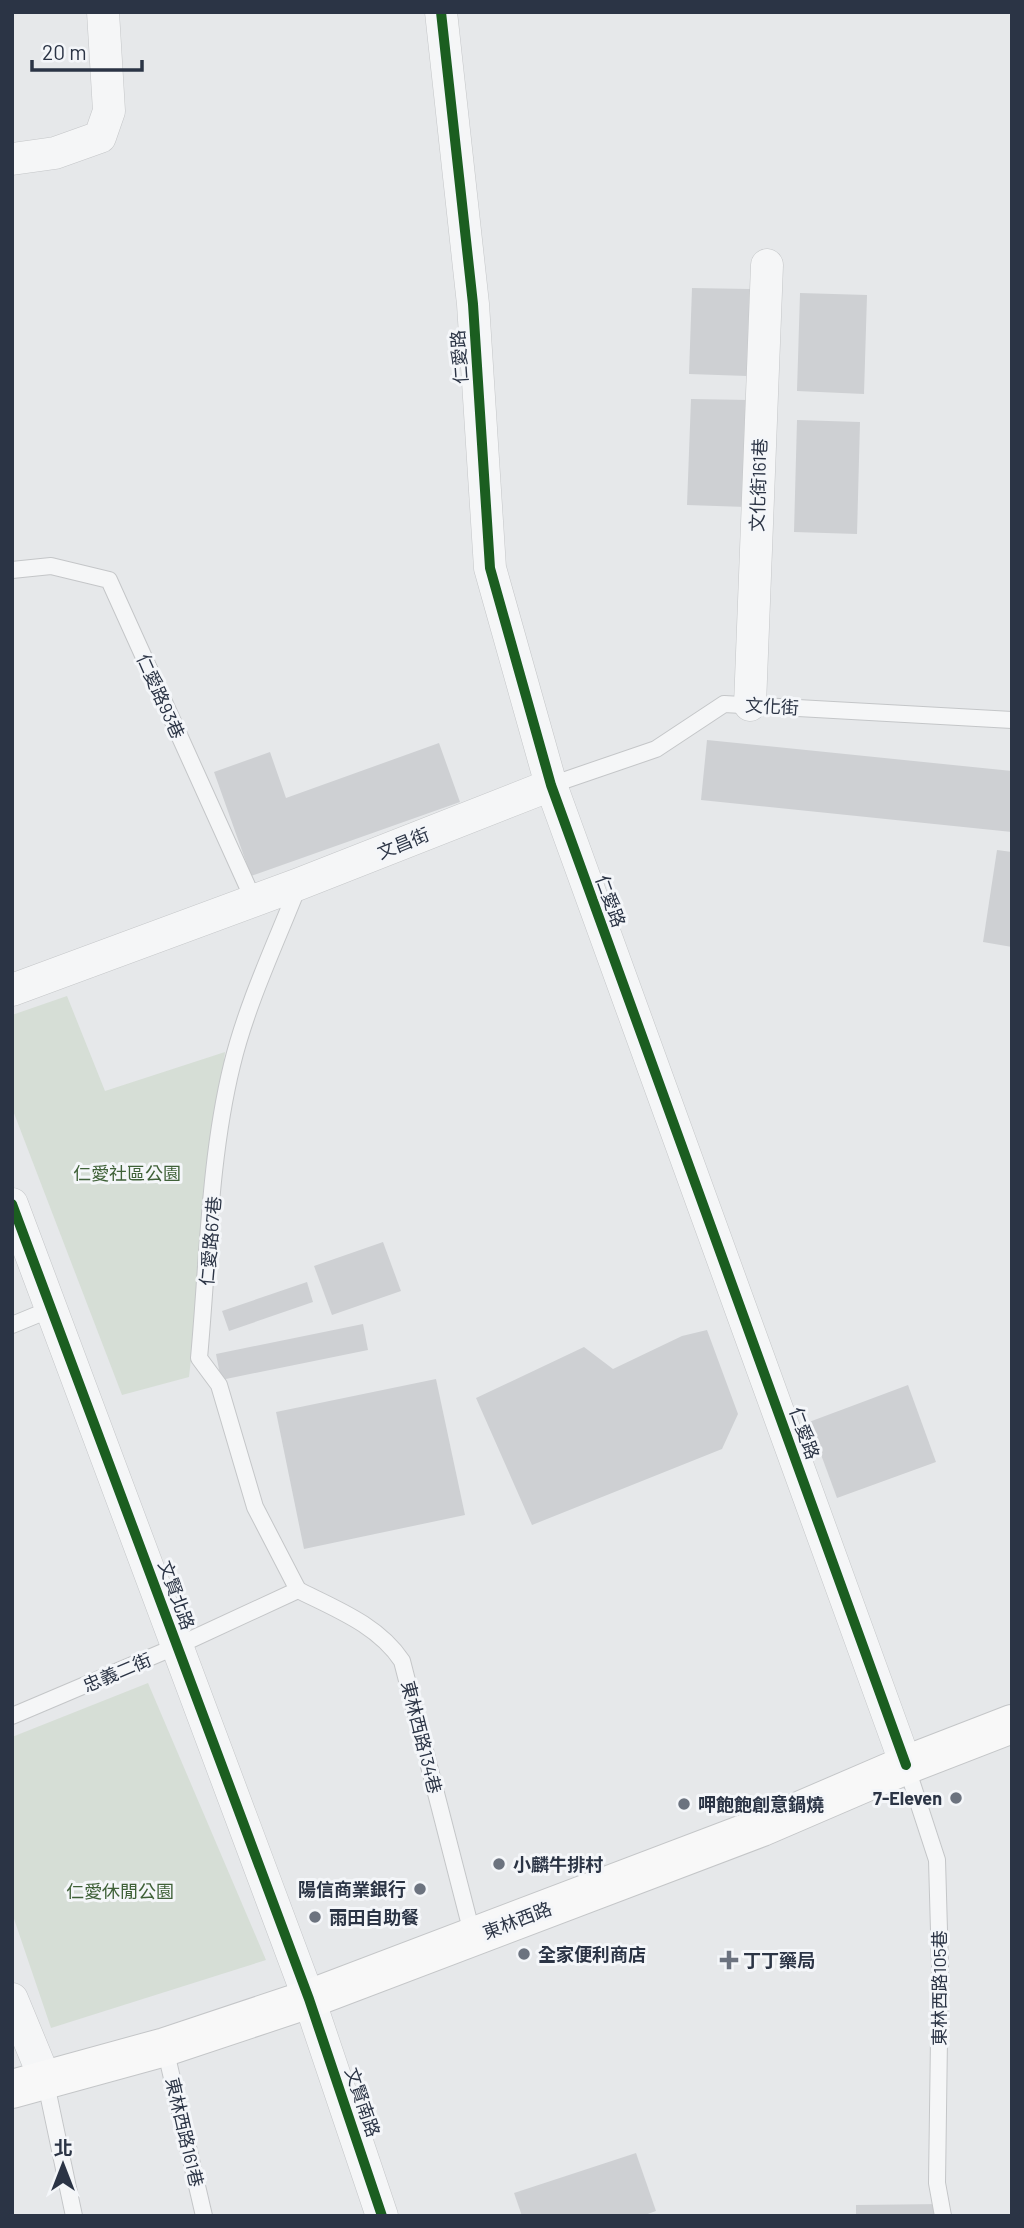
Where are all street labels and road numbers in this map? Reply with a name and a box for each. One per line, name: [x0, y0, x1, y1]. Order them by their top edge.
street label: 仁愛路: [446, 329, 472, 385]
street label: 文化街161巷: [745, 438, 771, 532]
street label: 仁愛路93巷: [133, 650, 189, 742]
street label: 文化街: [744, 694, 800, 718]
street label: 文昌街: [374, 823, 432, 863]
street label: 仁愛路: [591, 872, 631, 930]
street label: 仁愛路67巷: [195, 1195, 225, 1287]
street label: 仁愛路: [785, 1404, 825, 1462]
street label: 文賢北路: [154, 1557, 200, 1633]
street label: 忠義二街: [80, 1648, 154, 1696]
street label: 東林西路134巷: [397, 1678, 447, 1796]
street label: 東林西路: [479, 1897, 555, 1943]
street label: 東林西路105巷: [928, 1930, 950, 2046]
street label: 文賢南路: [341, 2064, 385, 2140]
street label: 東林西路161巷: [162, 2075, 208, 2189]

